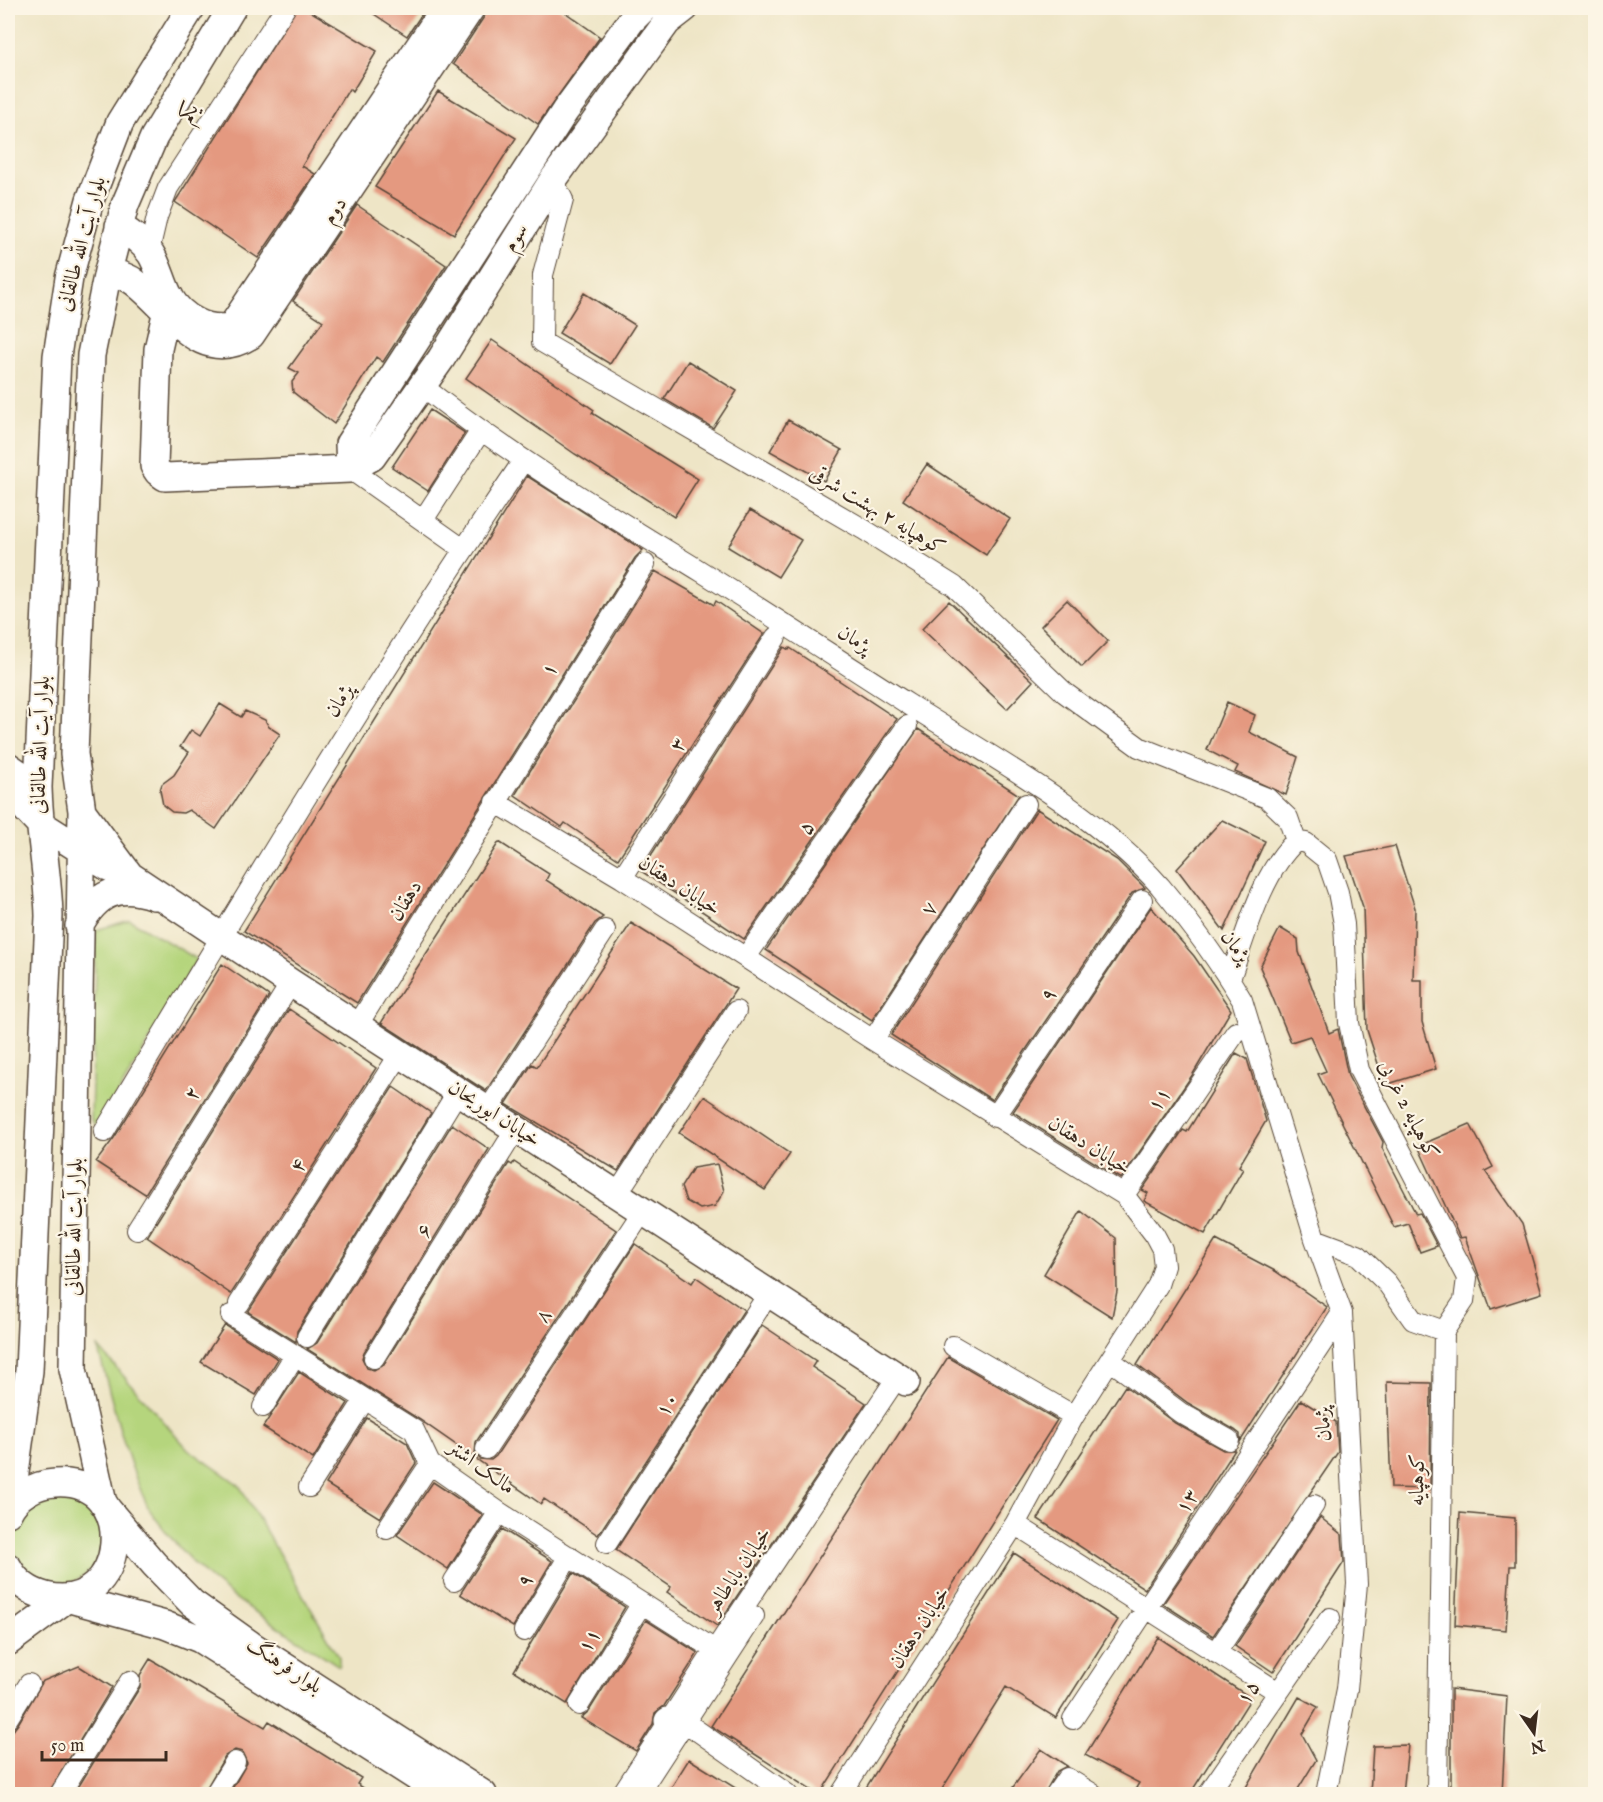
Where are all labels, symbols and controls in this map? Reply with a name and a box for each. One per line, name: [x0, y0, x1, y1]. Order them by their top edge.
street label: یکم: [173, 97, 210, 131]
street label: بلوار آیت الله طالقانی: [46, 172, 113, 314]
street label: دوم: [316, 192, 356, 232]
street label: سوم: [497, 219, 538, 259]
street label: کوهپایه ۲ بهشت شرقی: [804, 460, 950, 562]
street label: پژمان: [832, 619, 878, 662]
street label: ۱: [535, 658, 565, 682]
street label: بلوار آیت الله طالقانی: [20, 675, 57, 815]
street label: پژمان: [319, 677, 362, 723]
street label: ۳: [664, 732, 694, 758]
street label: ۵: [792, 815, 822, 841]
street label: خیابان دهقان: [633, 849, 725, 923]
street label: دهقان: [383, 875, 429, 927]
street label: ۷: [915, 896, 945, 922]
street label: پژمان: [1214, 925, 1258, 971]
street label: ۹: [1034, 982, 1064, 1008]
street label: کوهپایه 2 غربی: [1371, 1055, 1445, 1165]
street label: خیابان ابوریحان: [442, 1074, 546, 1154]
street label: ۲: [178, 1082, 208, 1106]
street label: ۱۱: [1142, 1082, 1178, 1118]
street label: خیابان دهقان: [1042, 1110, 1136, 1182]
street label: ۴: [284, 1153, 314, 1179]
street label: بلوار آیت الله طالقانی: [55, 1158, 90, 1296]
street label: ۶: [410, 1219, 440, 1243]
street label: ۸: [529, 1303, 559, 1329]
street label: ۱۰: [650, 1387, 686, 1423]
street label: پژمان: [1309, 1404, 1338, 1442]
street label: مالک اشتر: [440, 1433, 520, 1502]
street label: کوهپایه: [1404, 1454, 1432, 1506]
street label: ۱۳: [1170, 1484, 1206, 1520]
street label: خیابان باباطاهر: [699, 1522, 778, 1622]
street label: ۹: [511, 1569, 541, 1593]
street label: خیابان دهقان: [883, 1582, 957, 1674]
street label: ۱۱: [572, 1623, 608, 1659]
street label: بلوار فرهنگ: [241, 1631, 328, 1701]
street label: ۱۵: [1231, 1675, 1267, 1711]
north arrow: [1504, 1703, 1564, 1763]
scale bar: [42, 1724, 166, 1762]
text: N: [1528, 1734, 1547, 1757]
text: 50 m: [51, 1735, 84, 1758]

